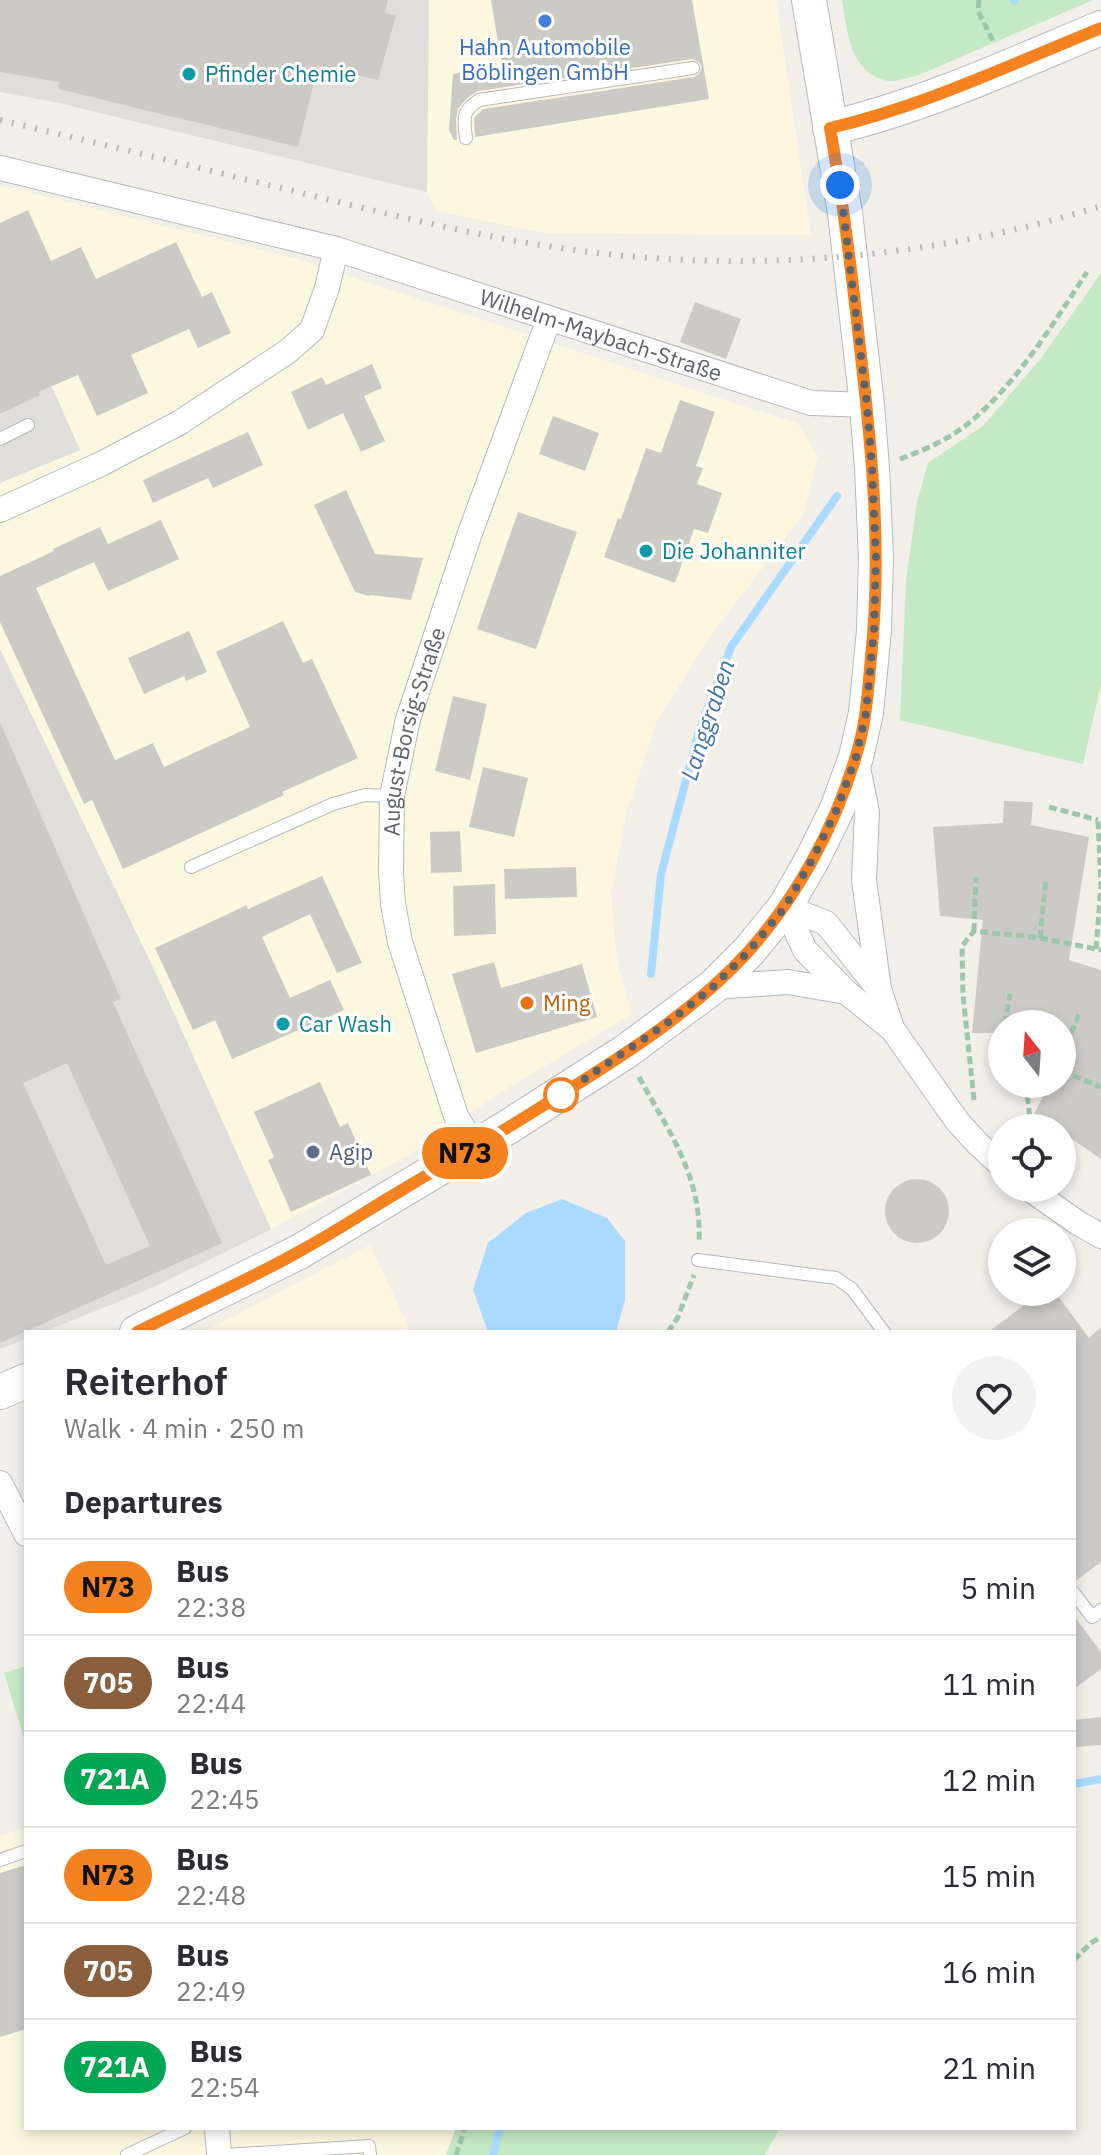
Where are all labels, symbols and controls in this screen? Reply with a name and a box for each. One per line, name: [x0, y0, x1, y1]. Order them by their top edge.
marker: Hahn Automobile Böblingen GmbH: [536, 12, 554, 30]
place label: Hahn Automobile Böblingen GmbH: [459, 32, 631, 86]
place label: Pfinder Chemie: [205, 59, 356, 88]
marker: Pfinder Chemie: [180, 65, 198, 83]
your location: [820, 165, 860, 205]
street label: Wilhelm-Maybach-Straße: [476, 282, 726, 387]
place label: Die Johanniter: [662, 536, 806, 565]
marker: Die Johanniter: [637, 542, 655, 560]
street label: August-Borsig-Straße: [376, 623, 452, 836]
water label: Langgraben: [672, 655, 742, 784]
place label: Ming: [543, 988, 591, 1017]
marker: Ming: [518, 994, 536, 1012]
place label: Car Wash: [299, 1009, 392, 1038]
north arrow: [988, 1010, 1076, 1098]
map controls: [988, 1010, 1076, 1306]
marker: Car Wash: [274, 1015, 292, 1033]
unlabelled marker: [544, 1078, 578, 1112]
button: locate: [988, 1114, 1076, 1202]
line badge: N73: [419, 1127, 511, 1179]
text: N73: [438, 1134, 492, 1171]
place label: Agip: [329, 1137, 373, 1166]
marker: Agip: [304, 1143, 322, 1161]
button: layers: [988, 1218, 1076, 1306]
text: Reiterhof: [64, 1356, 227, 1405]
button: heart: [952, 1356, 1036, 1440]
text: Walk · 4 min · 250 m: [64, 1411, 304, 1445]
text: Departures: [64, 1482, 223, 1521]
text: Bus: [176, 1551, 229, 1590]
text: N73: [81, 1568, 135, 1605]
text: 5 min: [960, 1568, 1036, 1607]
text: 22:38: [176, 1590, 246, 1624]
text: Bus: [176, 1647, 229, 1686]
text: 705: [83, 1664, 133, 1701]
text: 11 min: [942, 1664, 1036, 1703]
text: 22:44: [176, 1686, 246, 1720]
text: Bus: [190, 1743, 243, 1782]
text: 721A: [80, 1760, 150, 1797]
text: 12 min: [942, 1760, 1036, 1799]
text: 22:45: [190, 1782, 260, 1816]
text: Bus: [176, 1839, 229, 1878]
text: N73: [81, 1856, 135, 1893]
text: 15 min: [942, 1856, 1036, 1895]
text: 22:48: [176, 1878, 246, 1912]
text: Bus: [176, 1935, 229, 1974]
text: 705: [83, 1952, 133, 1989]
text: 16 min: [942, 1952, 1036, 1991]
text: 22:49: [176, 1974, 246, 2008]
text: Bus: [190, 2031, 243, 2070]
text: 721A: [80, 2048, 150, 2085]
text: 21 min: [942, 2048, 1036, 2087]
text: 22:54: [190, 2070, 260, 2104]

